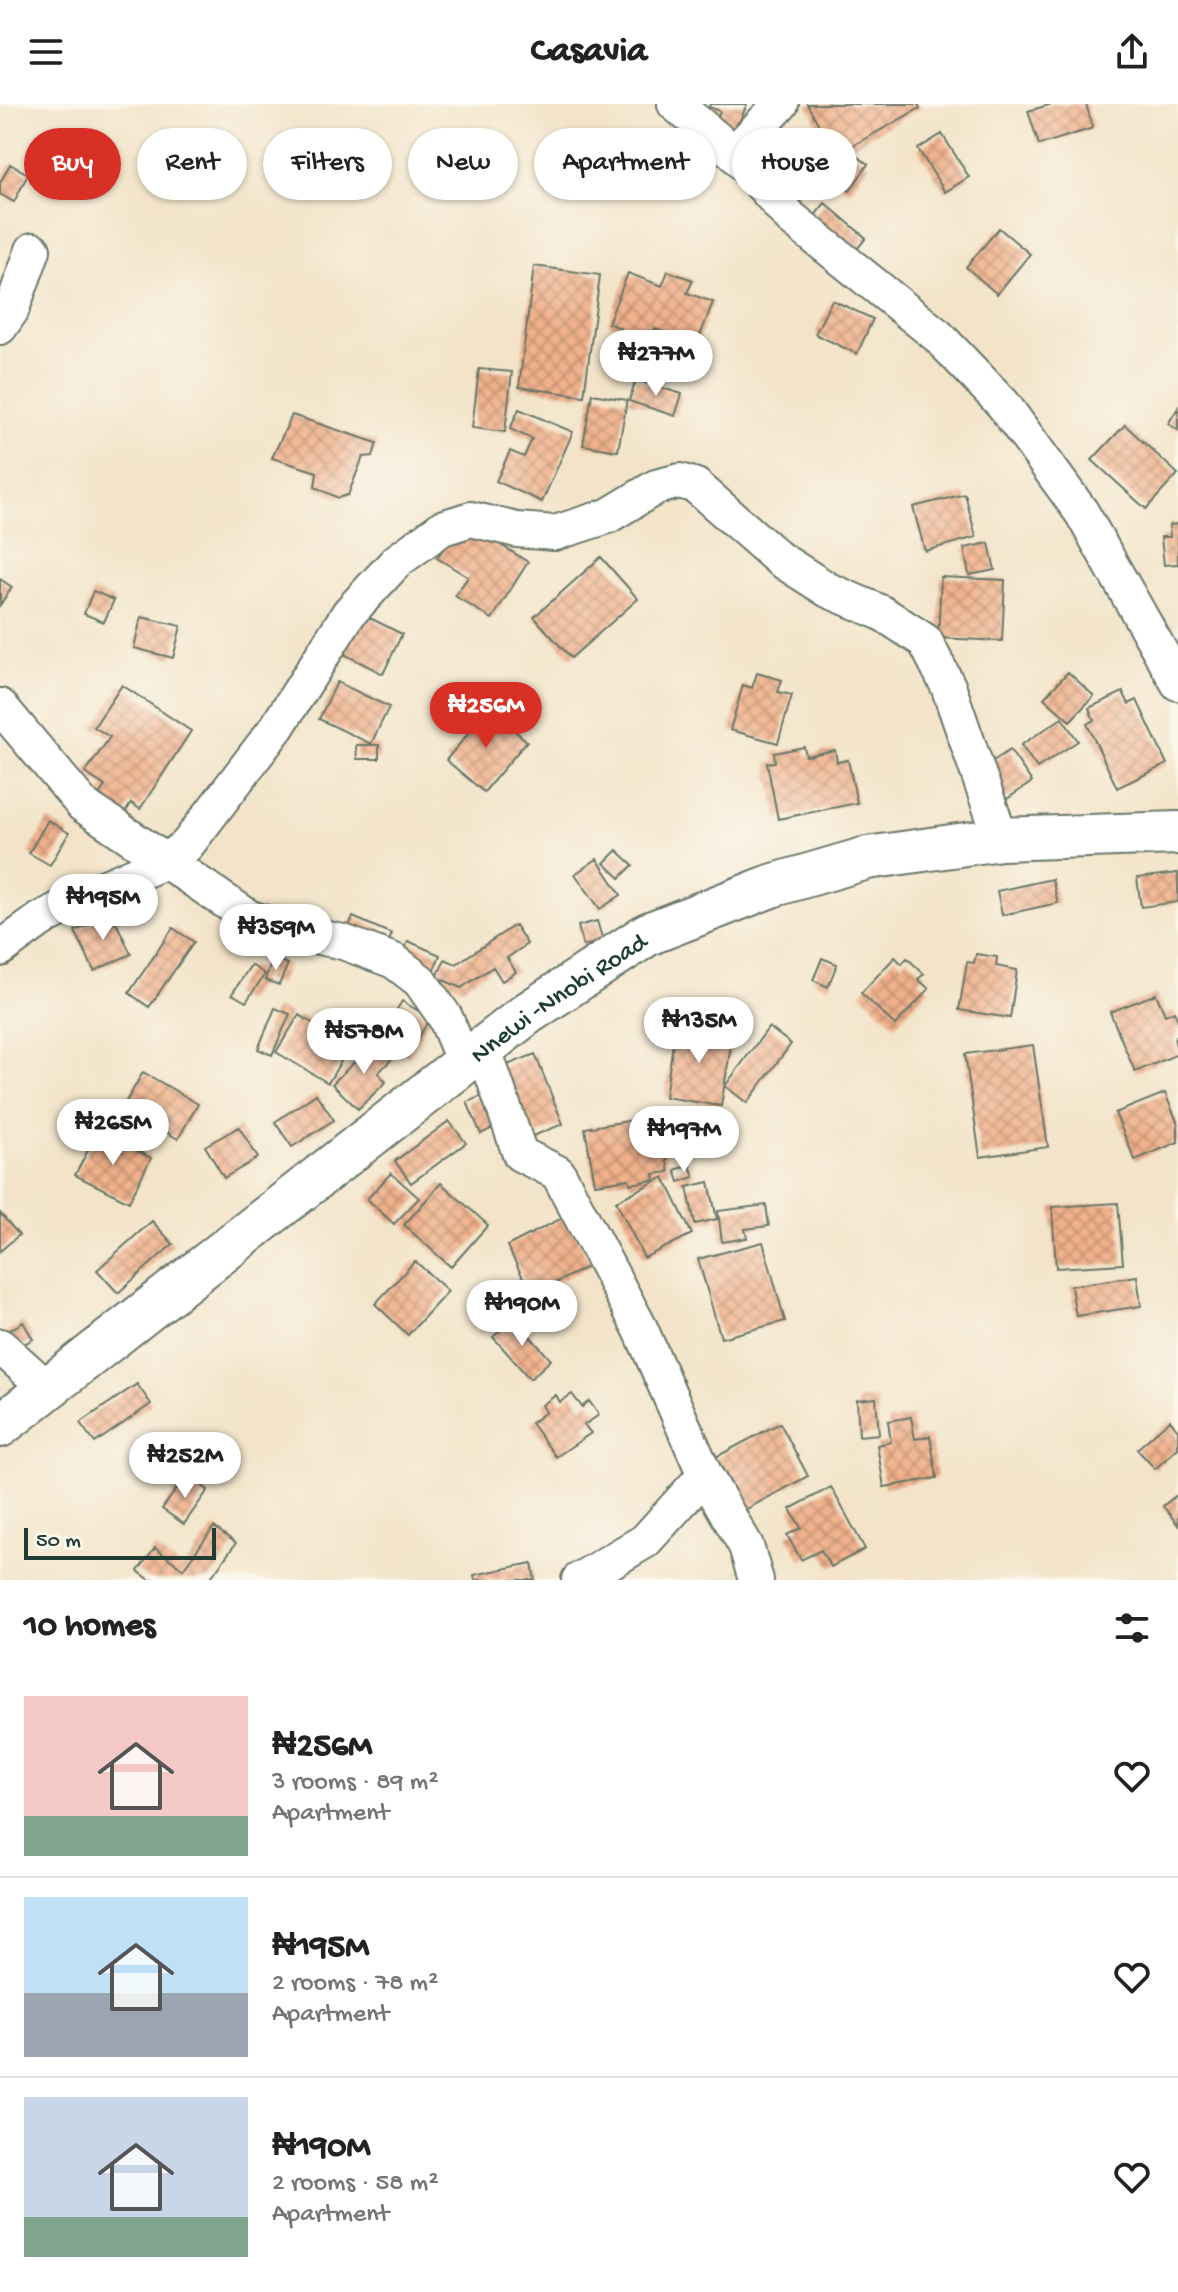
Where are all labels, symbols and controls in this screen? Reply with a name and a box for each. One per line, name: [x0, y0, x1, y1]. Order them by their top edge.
icon: menu: [24, 30, 68, 74]
icon: share: [1110, 30, 1154, 74]
text: Casavia: [531, 31, 647, 74]
chip: Buy: [24, 128, 121, 200]
chip: Rent: [137, 128, 247, 200]
chip: Filters: [263, 128, 392, 200]
chip: New: [408, 128, 518, 200]
chip: Apartment: [534, 128, 716, 200]
chip: House: [732, 128, 857, 200]
pin: ₦277M: [600, 330, 712, 398]
text: ₦277M: [618, 340, 694, 371]
pin: ₦256M: [430, 682, 542, 750]
text: ₦256M: [448, 692, 524, 723]
pin: ₦195M: [47, 874, 159, 942]
text: ₦195M: [66, 884, 140, 915]
pin: ₦359M: [220, 904, 332, 972]
text: ₦359M: [237, 914, 315, 945]
street label: Nnewi -Nnobi Road: [466, 927, 655, 1072]
pin: ₦135M: [643, 997, 755, 1065]
text: ₦135M: [662, 1007, 736, 1038]
pin: ₦578M: [308, 1008, 420, 1076]
text: ₦578M: [325, 1018, 403, 1049]
pin: ₦265M: [57, 1099, 169, 1167]
pin: ₦197M: [628, 1106, 740, 1174]
text: ₦265M: [75, 1109, 151, 1140]
text: ₦197M: [647, 1116, 721, 1147]
pin: ₦190M: [466, 1280, 578, 1348]
text: ₦190M: [484, 1290, 560, 1321]
pin: ₦252M: [129, 1432, 241, 1500]
text: ₦252M: [147, 1442, 223, 1473]
scale bar: [24, 1524, 216, 1560]
text: 50 m: [36, 1529, 81, 1555]
icon: filters: [1110, 1606, 1154, 1650]
text: 10 homes: [24, 1608, 155, 1648]
icon: home: [88, 1728, 184, 1824]
text: ₦256M: [272, 1728, 372, 1768]
icon: heart: [1110, 1754, 1154, 1798]
text: 3 rooms · 89 m²: [272, 1768, 439, 1799]
text: Apartment: [272, 1799, 389, 1830]
icon: home: [88, 1929, 184, 2025]
text: ₦195M: [272, 1929, 369, 1969]
icon: heart: [1110, 1955, 1154, 1999]
text: 2 rooms · 78 m²: [272, 1969, 438, 2000]
text: Apartment: [272, 2000, 389, 2031]
icon: home: [88, 2129, 184, 2225]
text: ₦190M: [272, 2129, 370, 2169]
icon: heart: [1110, 2155, 1154, 2199]
text: 2 rooms · 58 m²: [272, 2169, 438, 2200]
text: Apartment: [272, 2200, 389, 2231]

